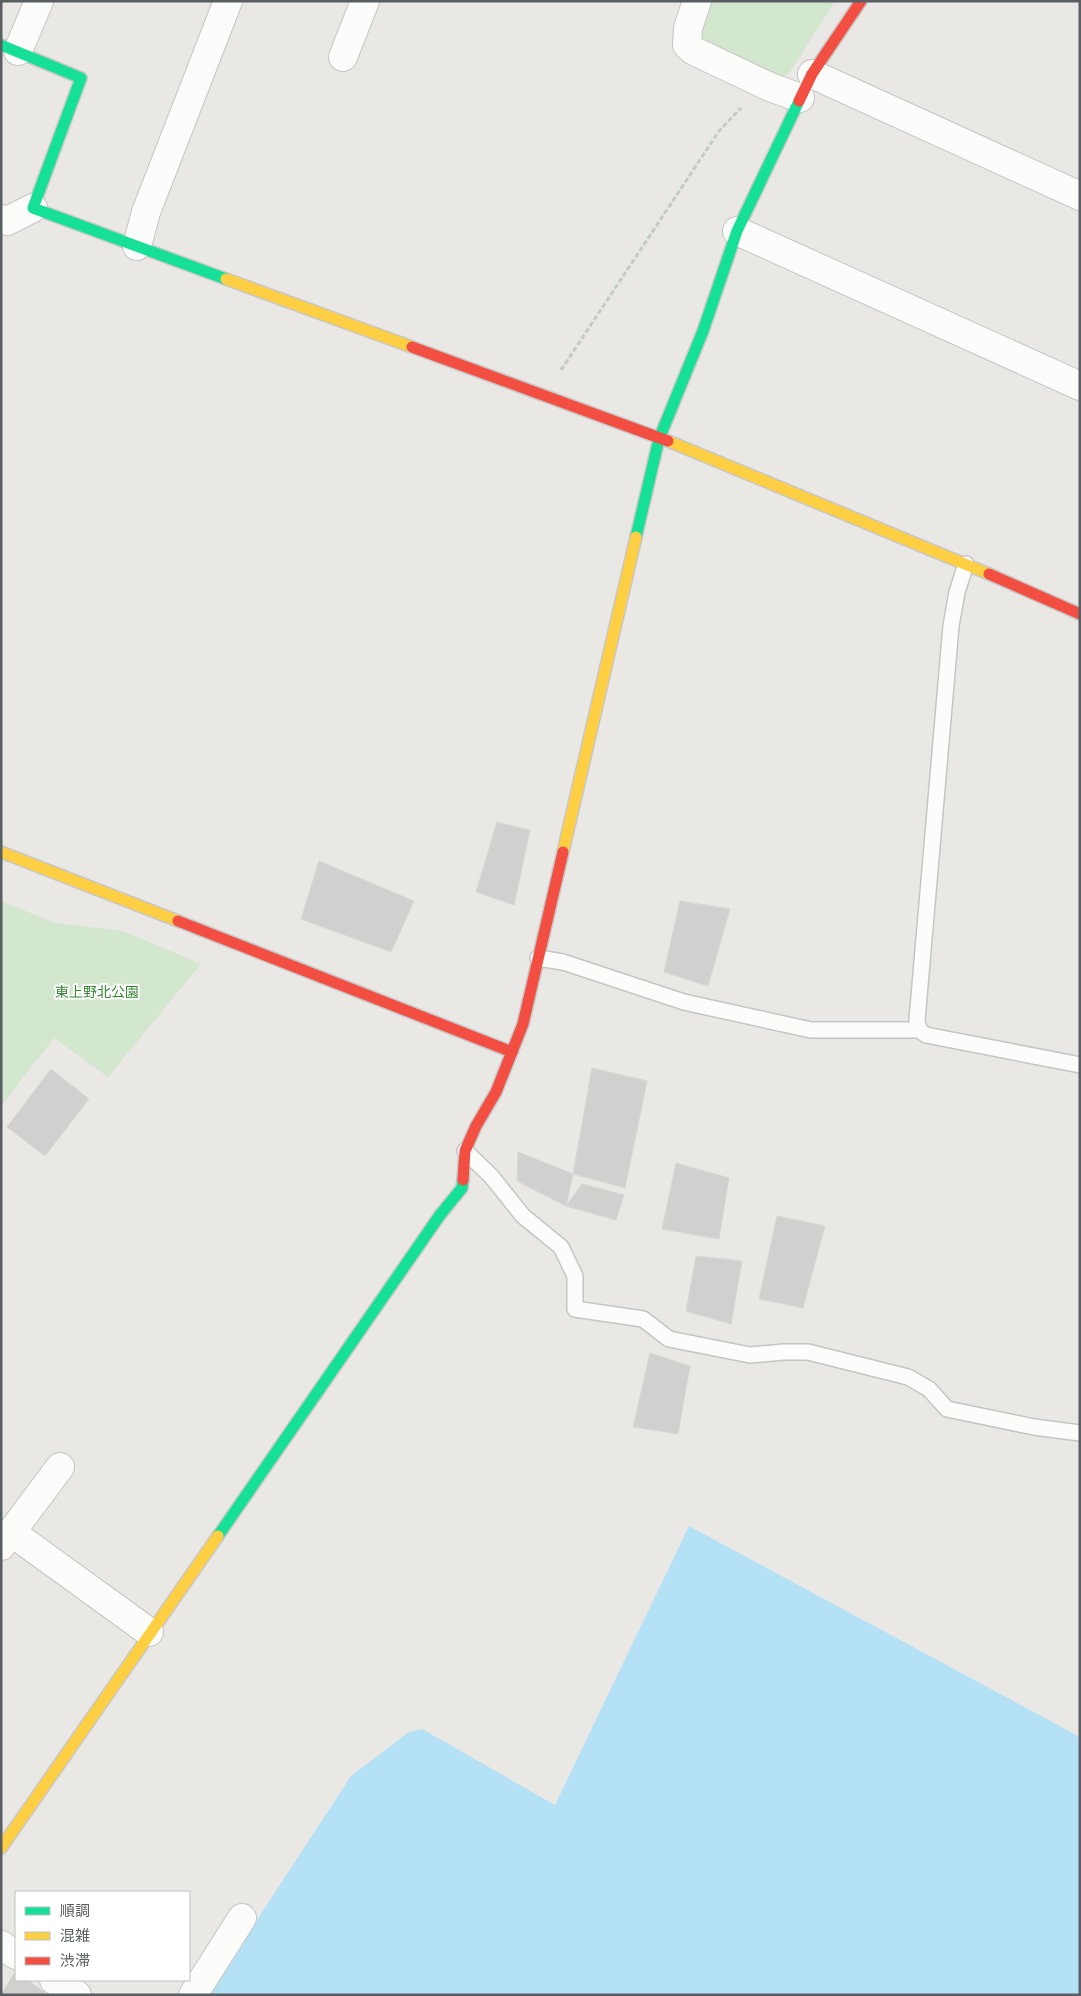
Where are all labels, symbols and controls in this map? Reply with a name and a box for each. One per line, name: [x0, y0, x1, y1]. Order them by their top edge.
park label: 東上野北公園: [55, 983, 139, 1000]
legend: [15, 1891, 190, 1981]
text: 順調: [60, 1901, 90, 1919]
text: 混雑: [60, 1926, 90, 1944]
text: 渋滞: [60, 1951, 90, 1969]

